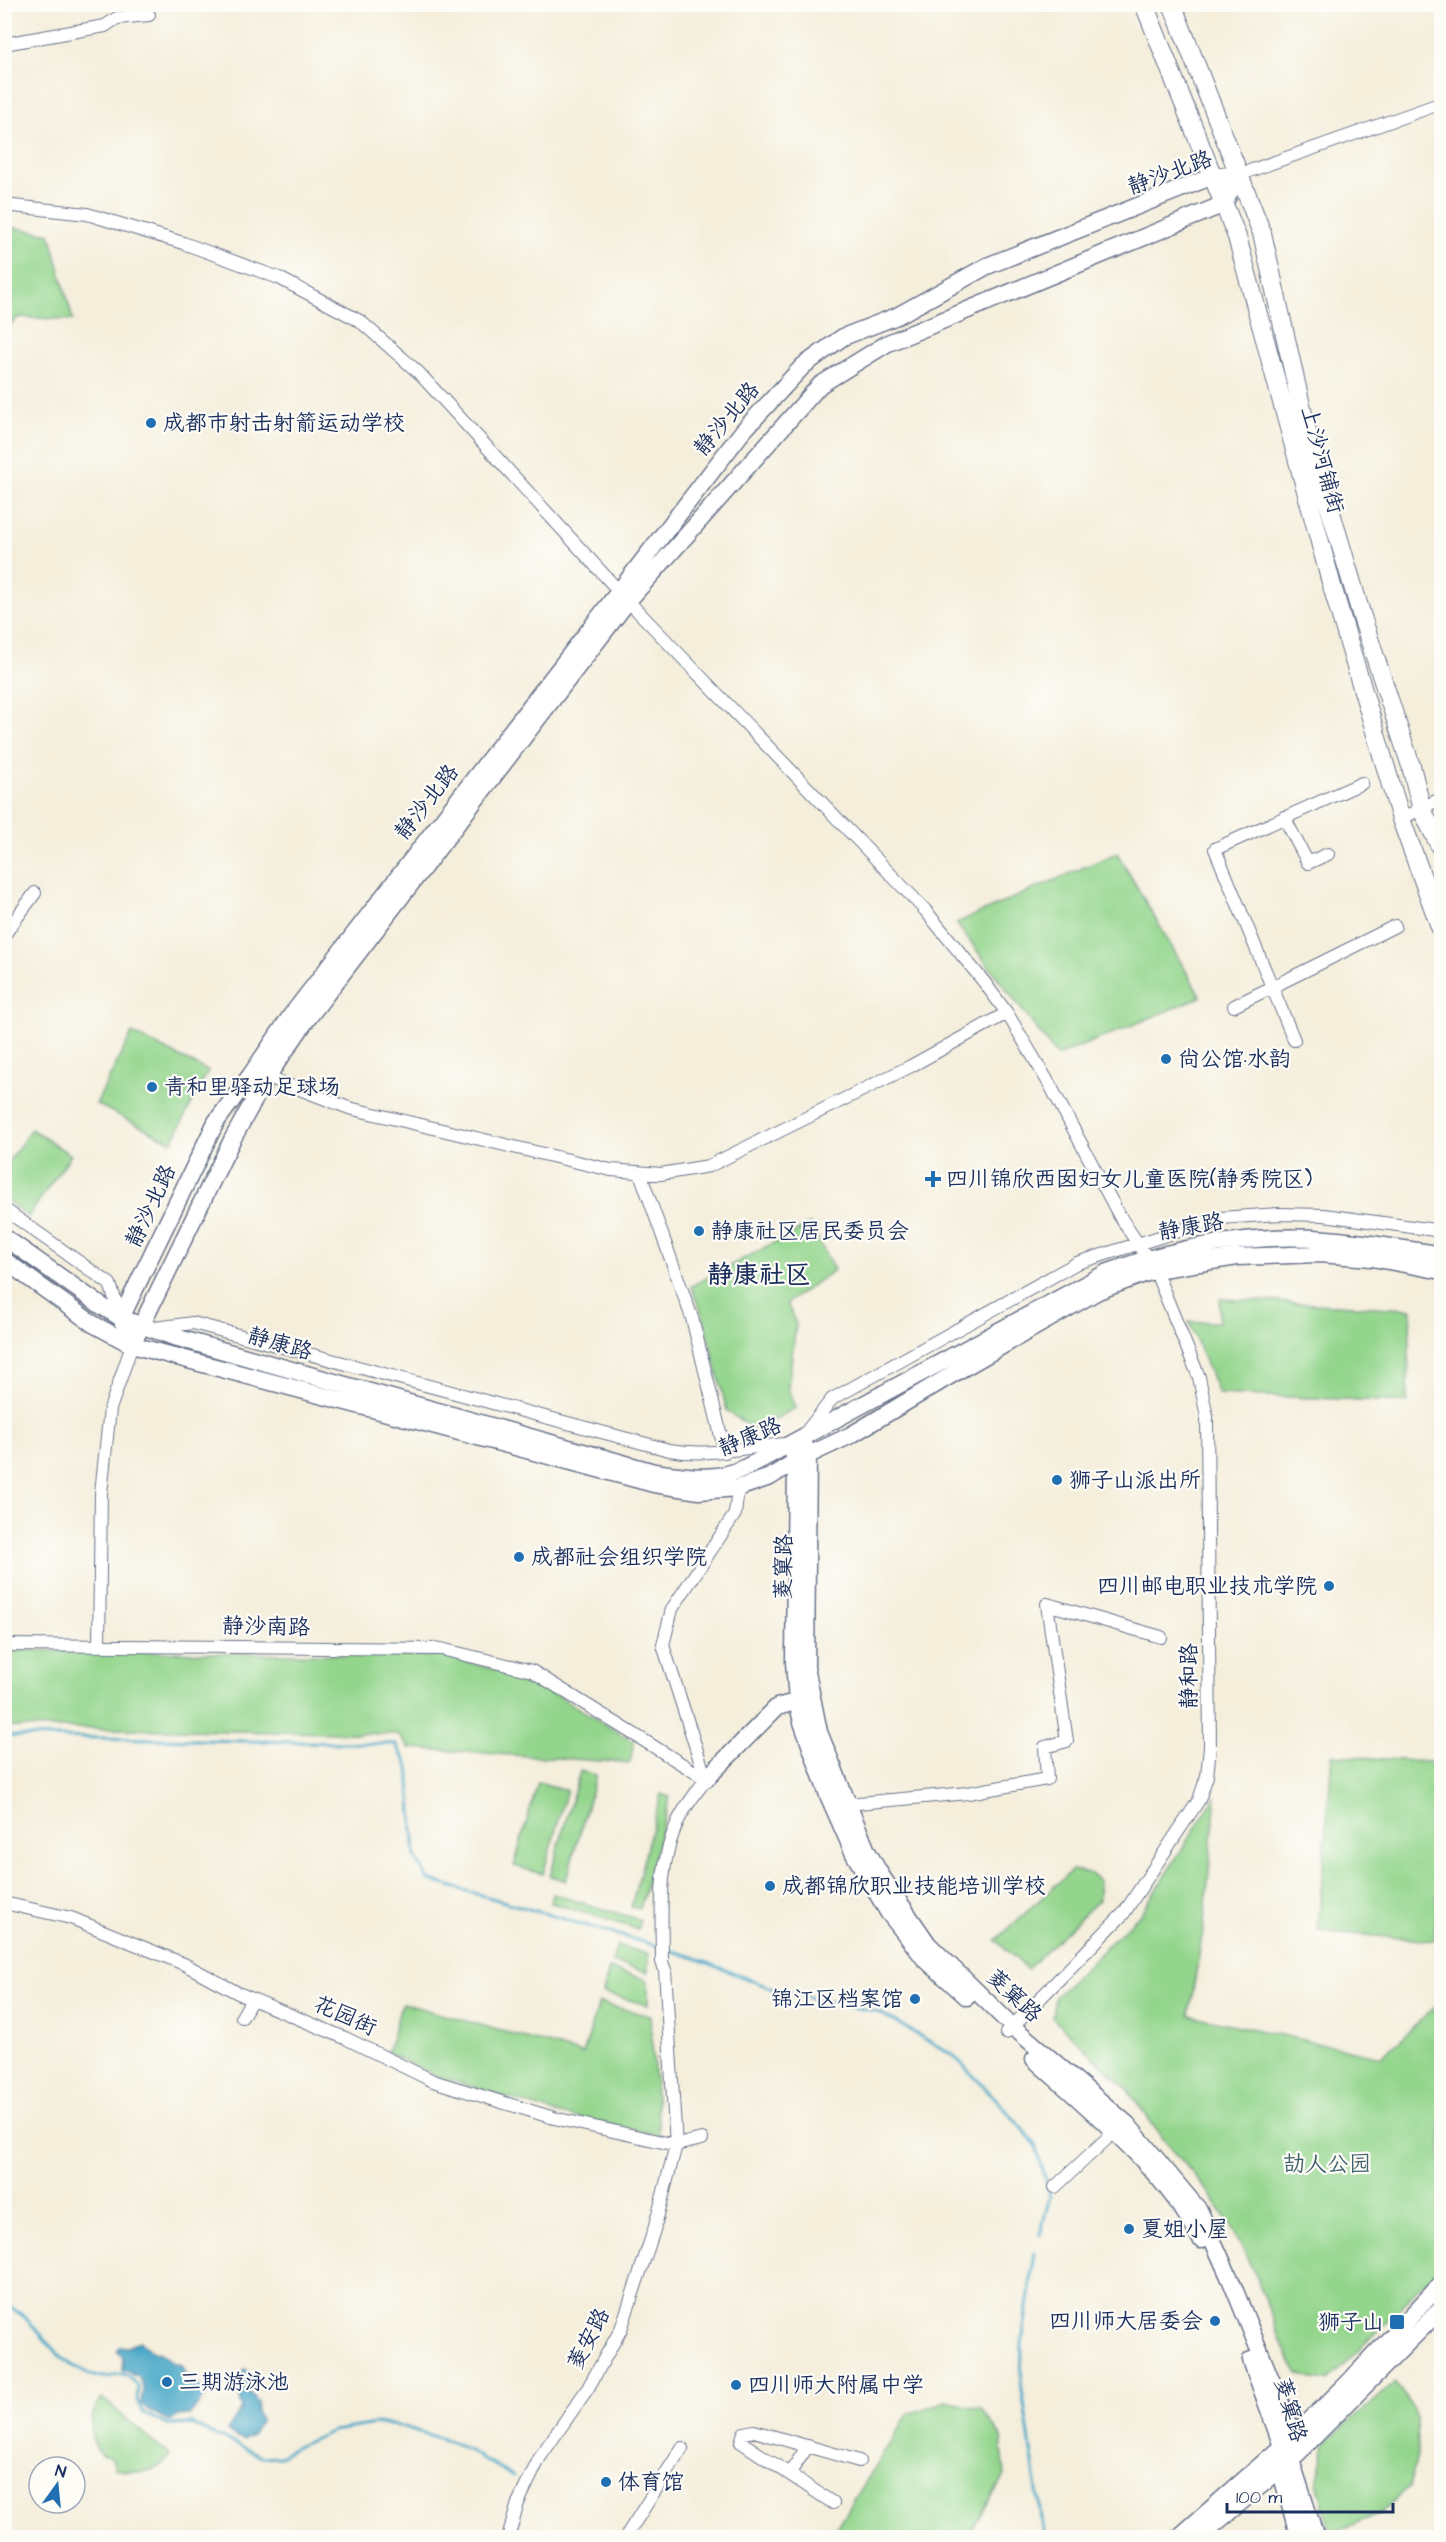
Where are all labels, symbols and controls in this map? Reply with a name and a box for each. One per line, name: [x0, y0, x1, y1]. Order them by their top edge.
street label: 静沙北路: [1123, 143, 1217, 203]
street label: 静沙北路: [687, 375, 767, 463]
street label: 上沙河铺街: [1293, 403, 1351, 517]
place label: 成都市射击射箭运动学校: [163, 408, 405, 439]
marker: 成都市射击射箭运动学校: [144, 416, 158, 430]
street label: 静沙北路: [388, 758, 466, 846]
place label: 尚公馆·水韵: [1178, 1044, 1291, 1075]
marker: 尚公馆·水韵: [1159, 1052, 1173, 1066]
place label: 青和里驿动足球场: [164, 1072, 340, 1103]
marker: 青和里驿动足球场: [145, 1080, 159, 1094]
street label: 静沙北路: [118, 1160, 184, 1252]
place label: 四川锦欣西囡妇女儿童医院(静秀院区): [946, 1164, 1313, 1195]
marker: 四川锦欣西囡妇女儿童医院(静秀院区): [924, 1170, 942, 1188]
street label: 静康路: [1156, 1206, 1226, 1248]
place label: 静康社区居民委员会: [711, 1216, 909, 1247]
marker: 静康社区居民委员会: [692, 1224, 706, 1238]
district label: 静康社区: [707, 1257, 811, 1293]
street label: 静康路: [244, 1320, 316, 1368]
street label: 静康路: [714, 1410, 786, 1464]
place label: 狮子山派出所: [1069, 1465, 1201, 1496]
marker: 狮子山派出所: [1050, 1473, 1064, 1487]
street label: 菱窠路: [768, 1534, 800, 1600]
place label: 成都社会组织学院: [531, 1542, 707, 1573]
marker: 成都社会组织学院: [512, 1550, 526, 1564]
place label: 四川邮电职业技术学院: [1097, 1571, 1317, 1602]
marker: 四川邮电职业技术学院: [1322, 1579, 1336, 1593]
street label: 静沙南路: [222, 1611, 310, 1643]
street label: 静和路: [1174, 1643, 1205, 1709]
place label: 成都锦欣职业技能培训学校: [782, 1871, 1046, 1902]
marker: 成都锦欣职业技能培训学校: [763, 1879, 777, 1893]
street label: 菱窠路: [979, 1962, 1049, 2030]
place label: 锦江区档案馆: [771, 1984, 903, 2015]
street label: 花园街: [309, 1988, 381, 2044]
marker: 锦江区档案馆: [908, 1992, 922, 2006]
park label: 劼人公园: [1283, 2149, 1371, 2180]
place label: 夏姐小屋: [1141, 2214, 1229, 2245]
marker: 夏姐小屋: [1122, 2222, 1136, 2236]
street label: 菱安路: [560, 2303, 618, 2375]
place label: 四川师大居委会: [1049, 2306, 1203, 2337]
place label: 狮子山: [1318, 2307, 1384, 2338]
marker: 狮子山: [1388, 2313, 1406, 2331]
marker: 四川师大居委会: [1208, 2314, 1222, 2328]
place label: 三期游泳池: [179, 2367, 289, 2398]
place label: 四川师大附属中学: [748, 2370, 924, 2401]
street label: 菱窠路: [1266, 2374, 1314, 2446]
marker: 三期游泳池: [160, 2375, 174, 2389]
marker: 四川师大附属中学: [729, 2378, 743, 2392]
north arrow: [27, 2455, 87, 2515]
text: N: [53, 2460, 68, 2483]
place label: 体育馆: [618, 2467, 684, 2498]
marker: 体育馆: [599, 2475, 613, 2489]
scale bar: [1227, 2476, 1394, 2514]
text: 100 m: [1236, 2485, 1282, 2510]

